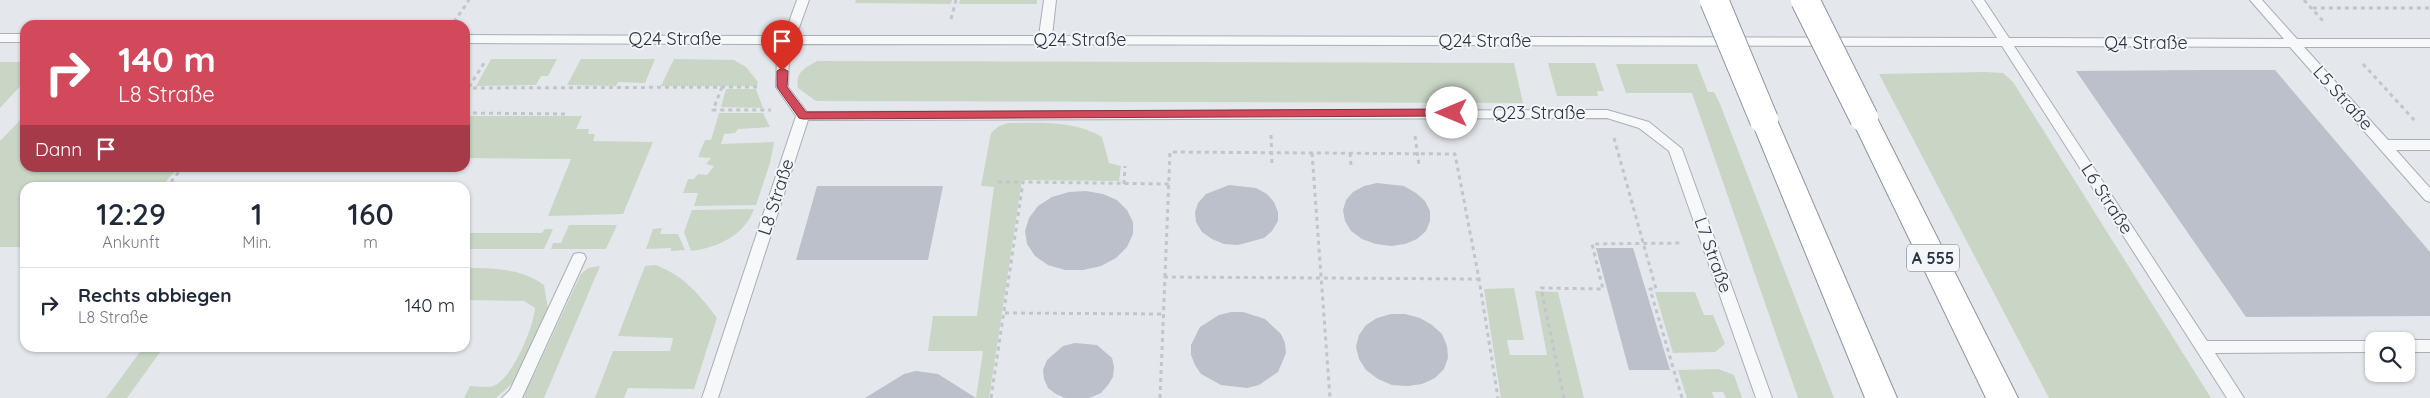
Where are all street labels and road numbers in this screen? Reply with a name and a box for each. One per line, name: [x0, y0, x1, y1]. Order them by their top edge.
street label: Q24 Straße: [629, 27, 721, 50]
street label: Q24 Straße: [1034, 28, 1126, 51]
street label: Q24 Straße: [1439, 29, 1531, 52]
street label: Q4 Straße: [2104, 31, 2188, 54]
street label: L5 Straße: [2308, 61, 2378, 135]
street label: Q23 Straße: [1492, 101, 1586, 124]
street label: L8 Straße: [752, 156, 799, 238]
street label: L6 Straße: [2076, 159, 2139, 238]
street label: L7 Straße: [1689, 214, 1738, 296]
road number: A 555: [1907, 244, 1959, 272]

